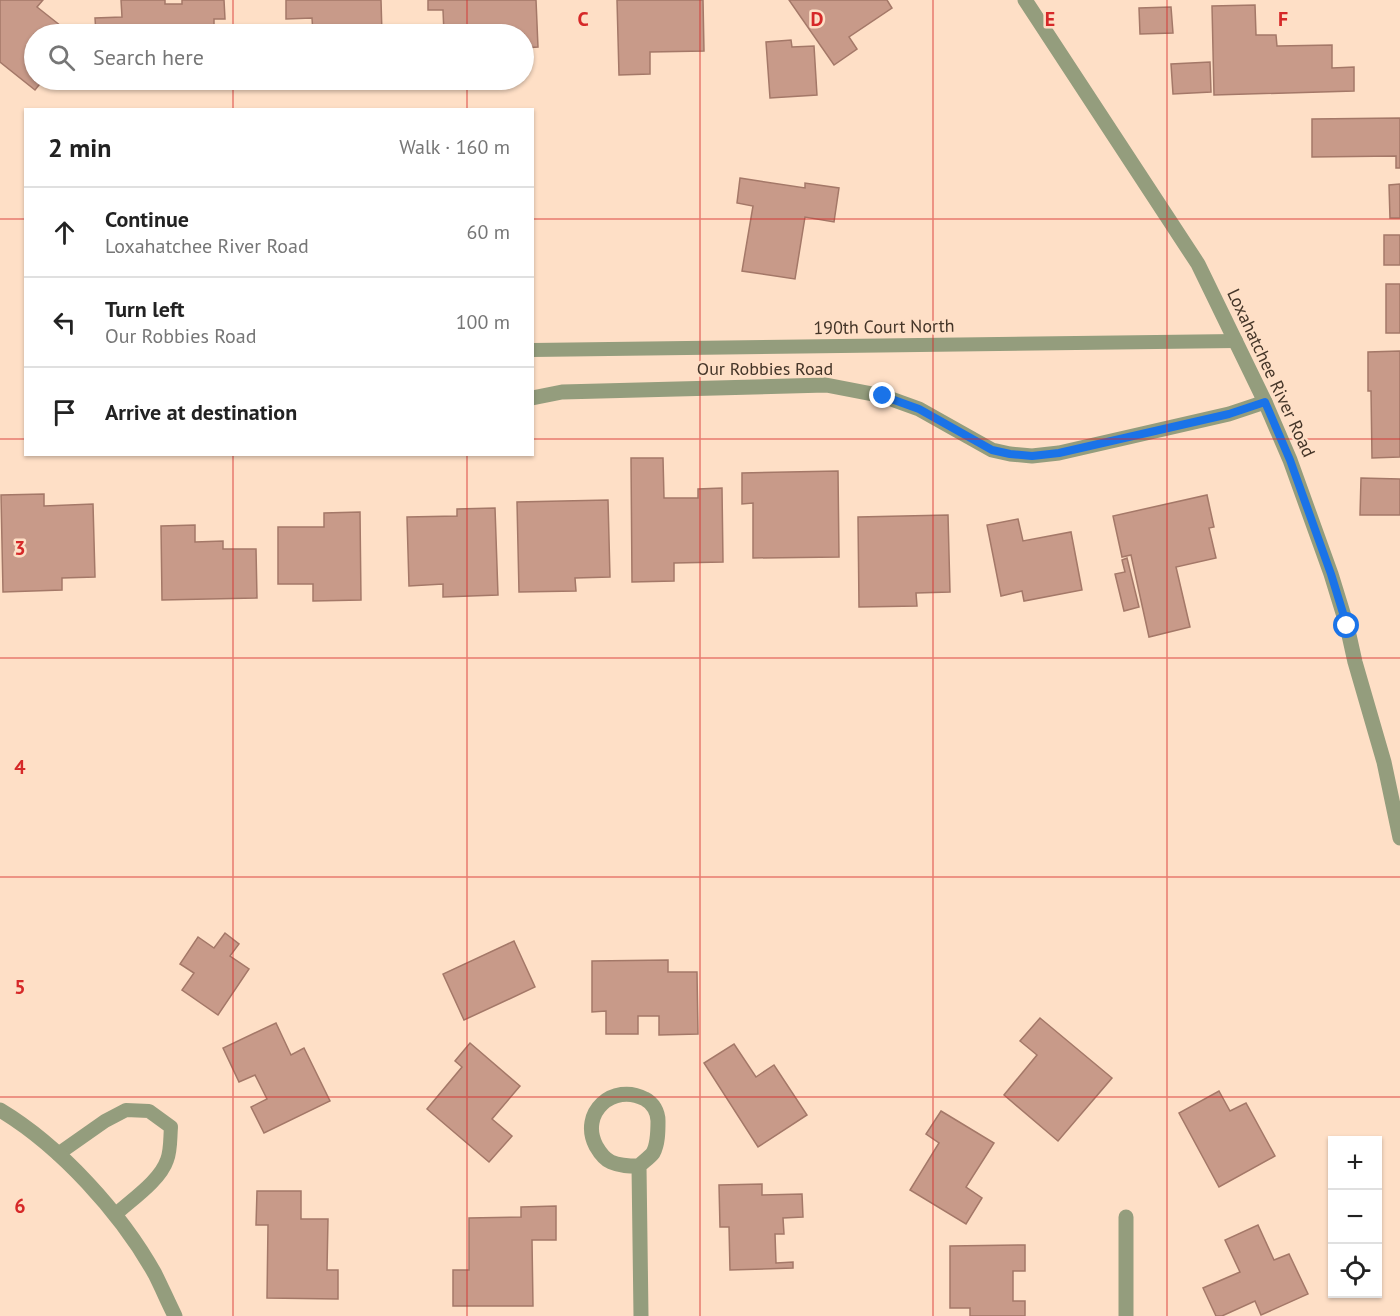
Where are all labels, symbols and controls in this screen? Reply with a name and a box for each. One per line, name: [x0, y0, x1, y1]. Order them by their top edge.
text: C: [577, 6, 589, 32]
text: D: [811, 6, 824, 32]
text: E: [1045, 6, 1055, 32]
text: F: [1278, 6, 1288, 32]
search box: [24, 24, 534, 90]
icon: search: [45, 41, 78, 74]
text: Search here: [93, 43, 204, 71]
text: 2 min: [48, 131, 111, 164]
text: Walk · 160 m: [399, 134, 510, 160]
text: Continue: [105, 205, 189, 233]
icon: ahead: [48, 216, 81, 249]
text: 60 m: [467, 219, 510, 245]
text: Loxahatchee River Road: [105, 233, 309, 259]
street label: Loxahatchee River Road: [1222, 285, 1321, 461]
text: Turn left: [105, 295, 185, 323]
icon: left: [48, 306, 81, 339]
text: 100 m: [456, 309, 510, 335]
street label: 190th Court North: [813, 314, 955, 339]
text: Our Robbies Road: [105, 323, 256, 349]
street label: Our Robbies Road: [697, 357, 833, 380]
route end: [869, 382, 895, 408]
icon: arrive: [48, 396, 81, 429]
text: Arrive at destination: [105, 398, 297, 426]
text: 3: [14, 535, 26, 561]
route start: [1333, 612, 1359, 638]
text: 4: [14, 754, 26, 780]
text: 5: [14, 974, 26, 1000]
map controls: [1328, 1136, 1382, 1298]
button: +: [1328, 1136, 1382, 1190]
button: −: [1328, 1190, 1382, 1244]
text: 6: [14, 1193, 26, 1219]
button: locate: [1328, 1244, 1382, 1298]

